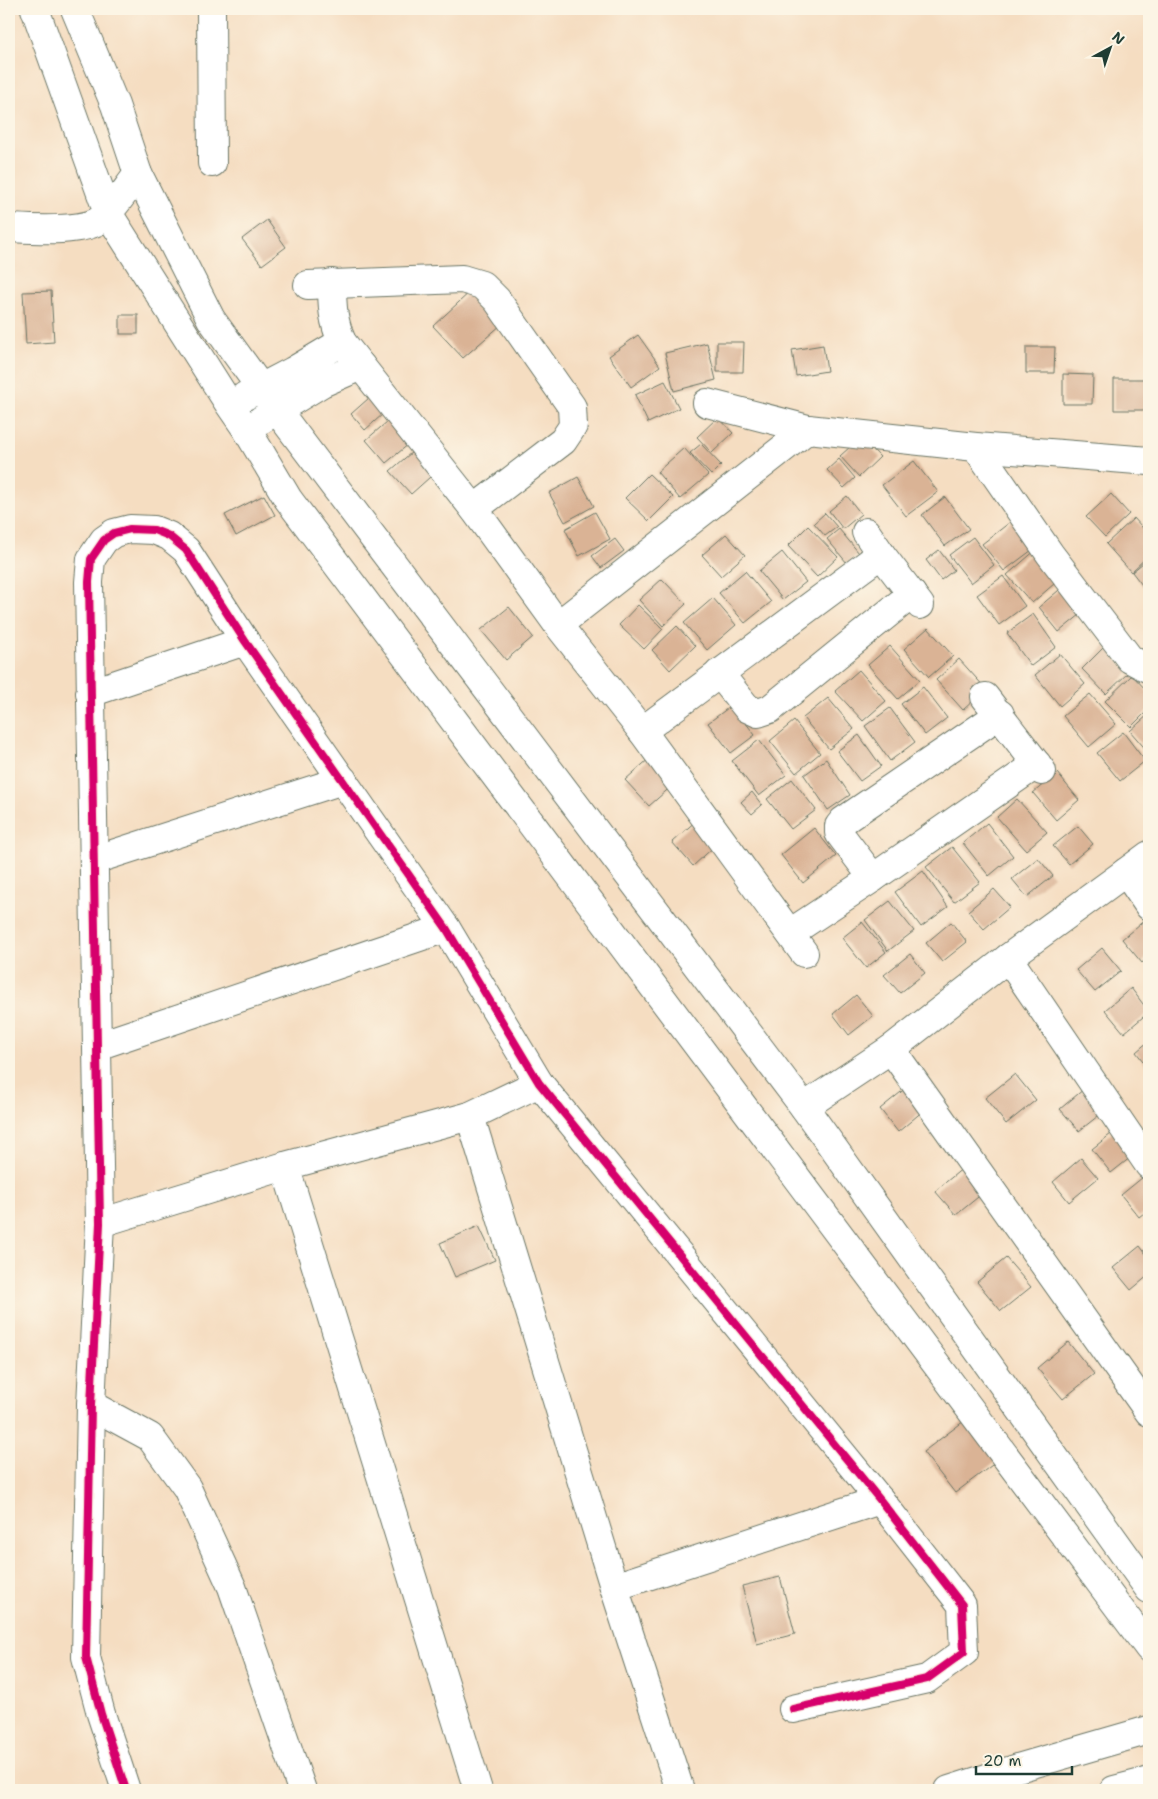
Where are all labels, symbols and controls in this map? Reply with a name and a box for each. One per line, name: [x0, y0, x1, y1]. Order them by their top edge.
north arrow: [1086, 22, 1136, 72]
text: N: [1108, 28, 1128, 49]
scale bar: [976, 1744, 1072, 1776]
text: 20 m: [983, 1751, 1022, 1771]

